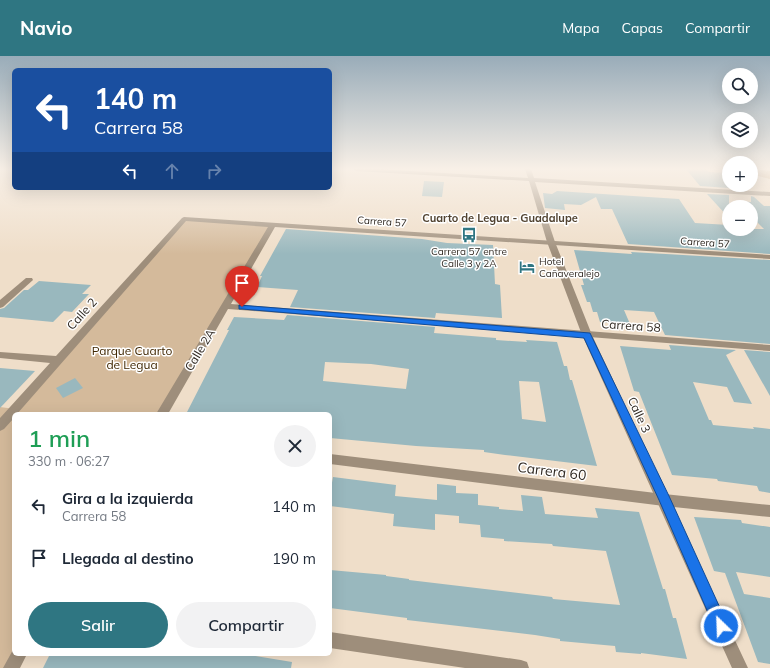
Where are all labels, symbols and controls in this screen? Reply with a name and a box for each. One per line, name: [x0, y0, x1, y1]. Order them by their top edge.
text: Navio: [20, 16, 73, 40]
text: Mapa: [562, 19, 600, 37]
text: Capas: [622, 19, 663, 37]
text: Compartir: [685, 19, 750, 37]
map controls: [722, 68, 758, 236]
button: search: [722, 68, 758, 104]
text: 140 m: [94, 81, 177, 116]
icon: left: [28, 84, 80, 136]
button: layers: [722, 112, 758, 148]
text: Carrera 58: [94, 116, 183, 139]
button: +: [722, 156, 758, 192]
icon: left: [119, 160, 141, 182]
icon: ahead: [161, 160, 183, 182]
icon: right: [203, 160, 225, 182]
button: −: [722, 200, 758, 236]
district label: Cuarto de Legua - Guadalupe: [422, 211, 578, 225]
street label: Carrera 57: [357, 213, 407, 230]
bus stop icon: Carrera 57 entre Calle 3 y 2A: [460, 226, 478, 244]
street label: Carrera 57: [680, 234, 730, 251]
place label: Carrera 57 entre Calle 3 y 2A: [431, 245, 507, 270]
place label: Hotel Cañaveralejo: [539, 255, 600, 280]
hotel icon: Hotel Cañaveralejo: [518, 258, 536, 276]
pin: [225, 266, 259, 307]
icon: arrive: [231, 272, 253, 294]
street label: Calle 2: [63, 295, 100, 333]
street label: Carrera 58: [601, 316, 661, 335]
street label: Calle 2A: [181, 326, 218, 374]
park label: Parque Cuarto de Legua: [92, 343, 172, 372]
street label: Calle 3: [625, 394, 654, 435]
text: 1 min: [28, 423, 90, 453]
button: close: [274, 425, 316, 467]
text: 330 m · 06:27: [28, 453, 110, 469]
street label: Carrera 60: [517, 458, 587, 484]
text: Gira a la izquierda: [62, 489, 193, 508]
icon: left: [28, 495, 50, 517]
text: 140 m: [272, 497, 316, 516]
text: Carrera 58: [62, 508, 126, 524]
icon: arrive: [28, 547, 50, 569]
text: Llegada al destino: [62, 549, 194, 568]
text: 190 m: [272, 549, 316, 568]
button: Salir: [28, 602, 168, 648]
button: Compartir: [176, 602, 316, 648]
position arrow: [700, 605, 742, 647]

